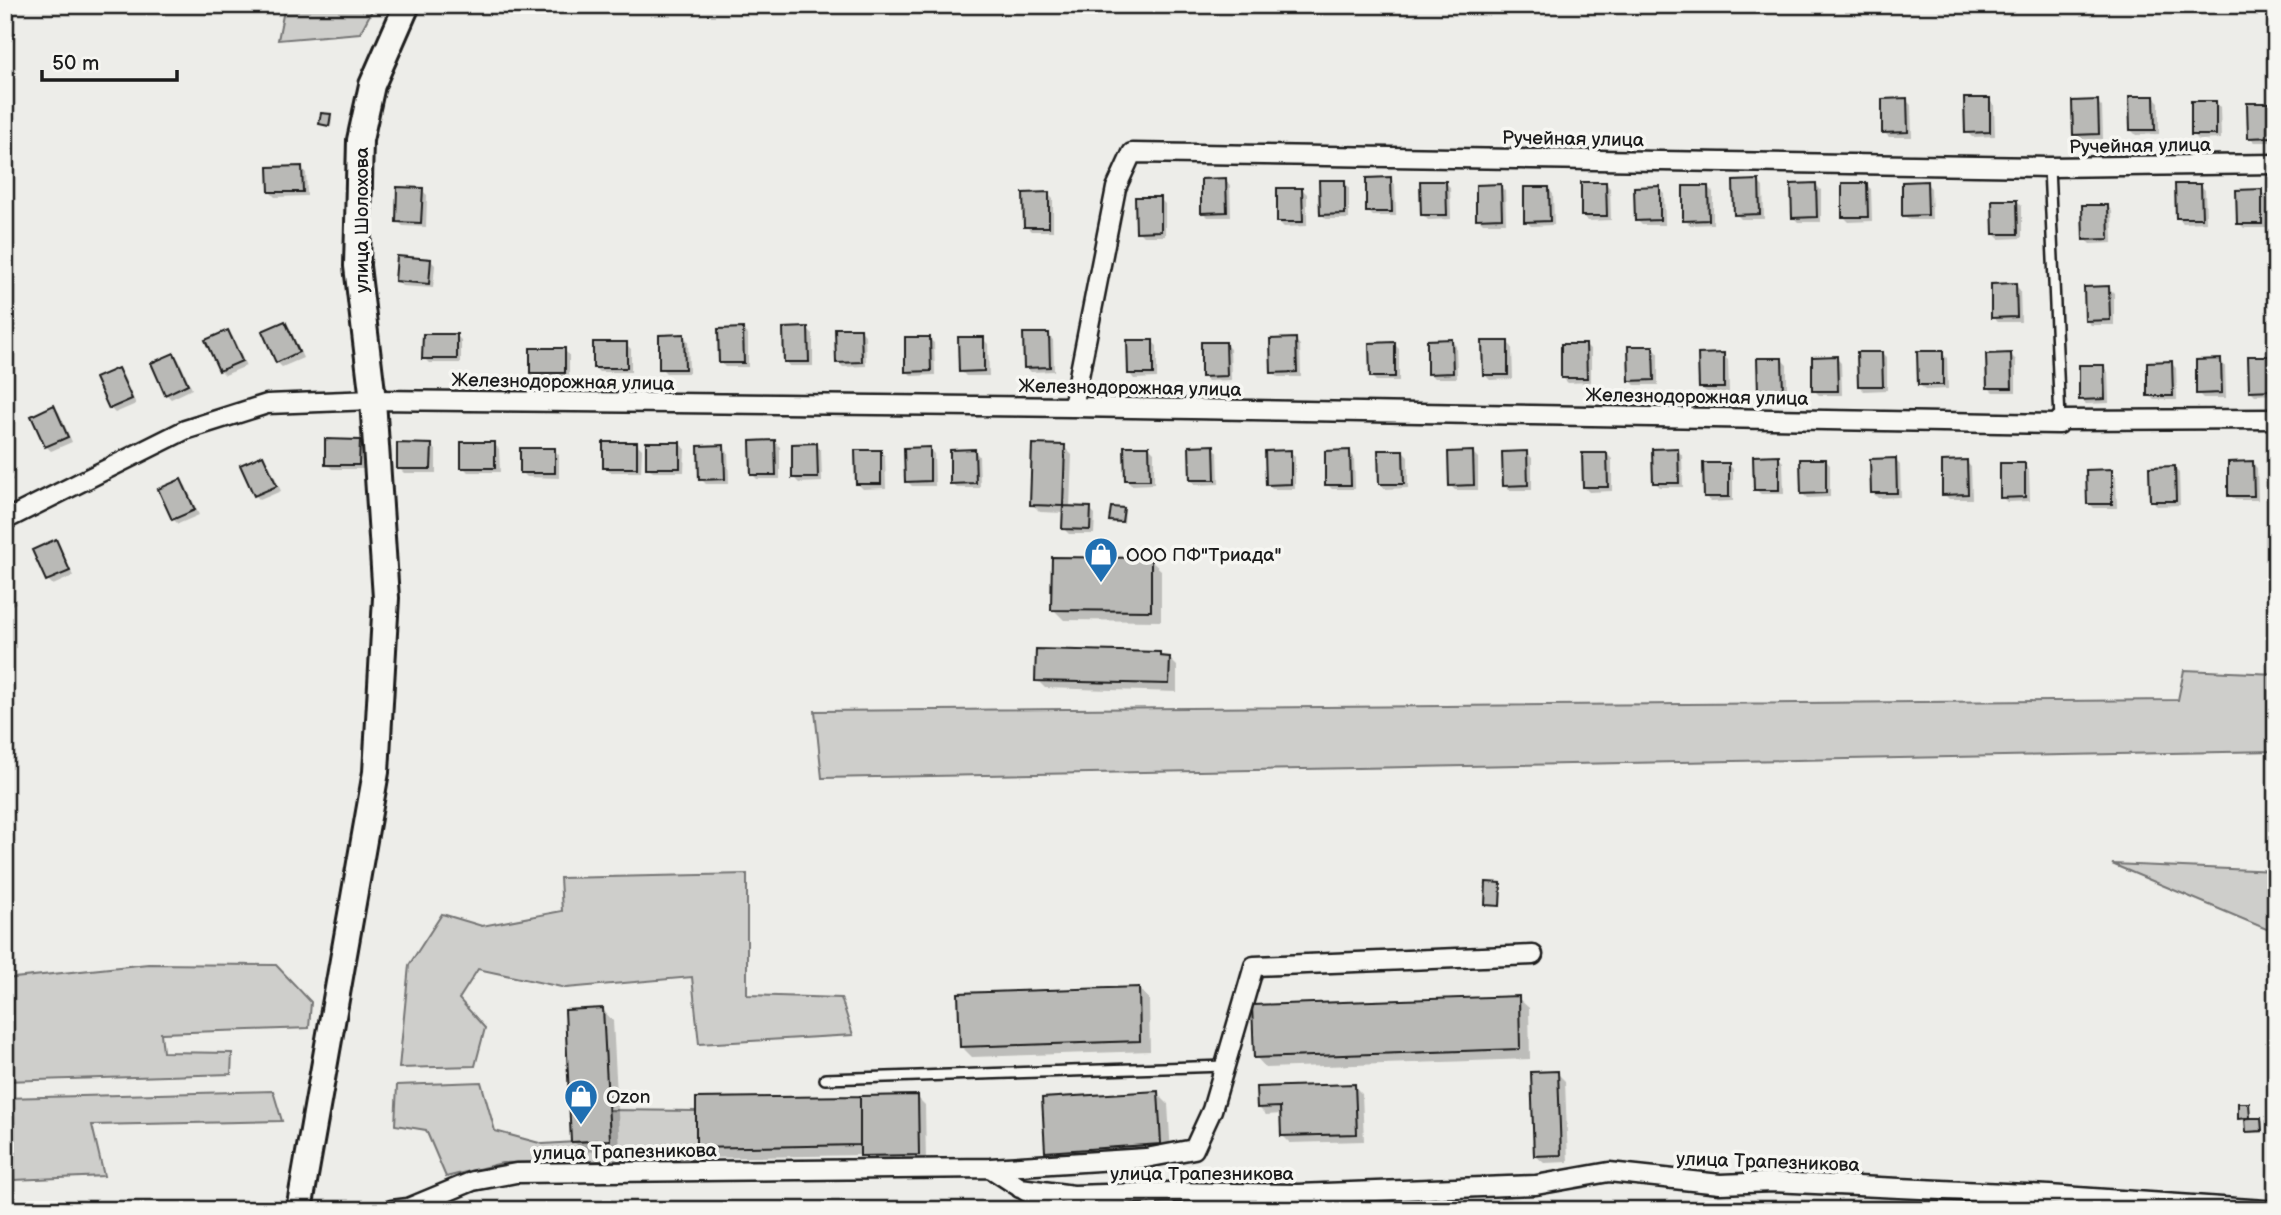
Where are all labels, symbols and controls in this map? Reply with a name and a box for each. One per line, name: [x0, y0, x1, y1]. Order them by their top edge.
scale bar: [42, 38, 177, 82]
text: 50 m: [52, 51, 99, 76]
street label: Ручейная улица: [1502, 127, 1644, 152]
street label: Ручейная улица: [2069, 134, 2211, 159]
street label: улица Шолохова: [351, 147, 374, 293]
street label: Железнодорожная улица: [451, 369, 675, 396]
street label: Железнодорожная улица: [1018, 375, 1242, 402]
street label: Железнодорожная улица: [1585, 384, 1809, 411]
shop icon: ООО ПФ"Триада": [1082, 535, 1120, 584]
place label: ООО ПФ"Триада": [1126, 544, 1282, 567]
shop icon: Ozon: [562, 1077, 600, 1126]
place label: Ozon: [606, 1086, 651, 1109]
street label: улица Трапезникова: [533, 1139, 717, 1166]
street label: улица Трапезникова: [1676, 1148, 1860, 1177]
street label: улица Трапезникова: [1110, 1163, 1294, 1186]

